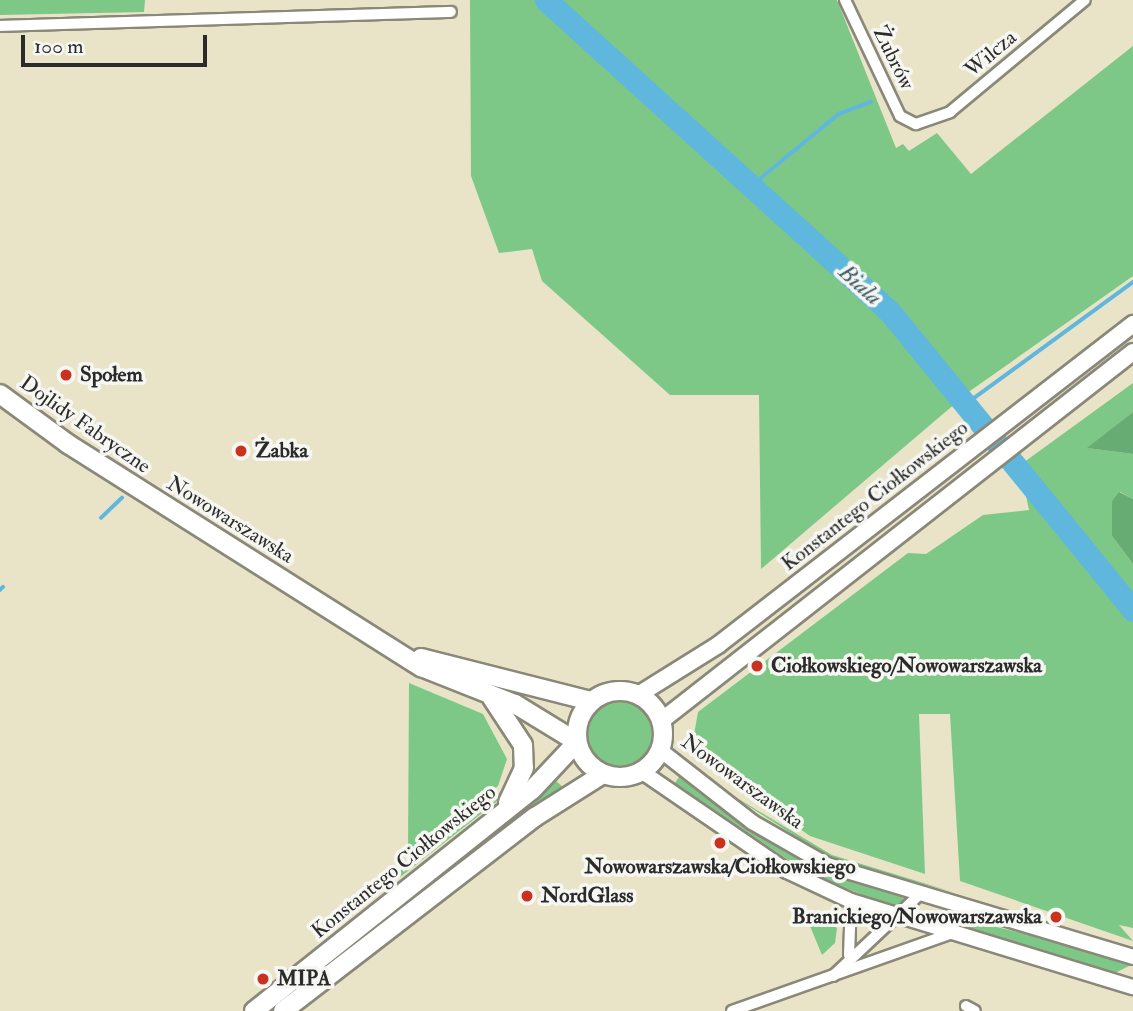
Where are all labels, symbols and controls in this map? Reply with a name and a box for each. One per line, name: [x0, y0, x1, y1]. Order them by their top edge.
scale bar: [24, 21, 210, 65]
street label: Żubrów: [867, 22, 919, 94]
street label: Wilcza: [960, 25, 1022, 83]
text: 100 m: [34, 33, 84, 60]
water label: Biala: [833, 259, 887, 311]
place label: Społem: [80, 362, 143, 388]
marker: Społem: [58, 367, 74, 383]
street label: Dojlidy Fabryczne: [15, 371, 155, 479]
street label: Konstantego Ciołkowskiego: [777, 415, 973, 577]
place label: Żabka: [255, 438, 308, 464]
marker: Żabka: [233, 443, 249, 459]
street label: Nowowarszawska: [162, 471, 298, 569]
place label: Ciołkowskiego/Nowowarszawska: [771, 653, 1042, 679]
marker: Ciołkowskiego/Nowowarszawska: [749, 658, 765, 674]
street label: Nowowarszawska: [676, 729, 808, 835]
street label: Konstantego Ciołkowskiego: [307, 780, 501, 944]
marker: Nowowarszawska/Ciołkowskiego: [712, 835, 728, 851]
place label: Nowowarszawska/Ciołkowskiego: [584, 854, 856, 880]
place label: NordGlass: [541, 883, 634, 909]
marker: NordGlass: [519, 888, 535, 904]
place label: Branickiego/Nowowarszawska: [792, 904, 1042, 930]
marker: Branickiego/Nowowarszawska: [1048, 909, 1064, 925]
place label: MIPA: [277, 966, 331, 992]
marker: MIPA: [255, 971, 271, 987]

